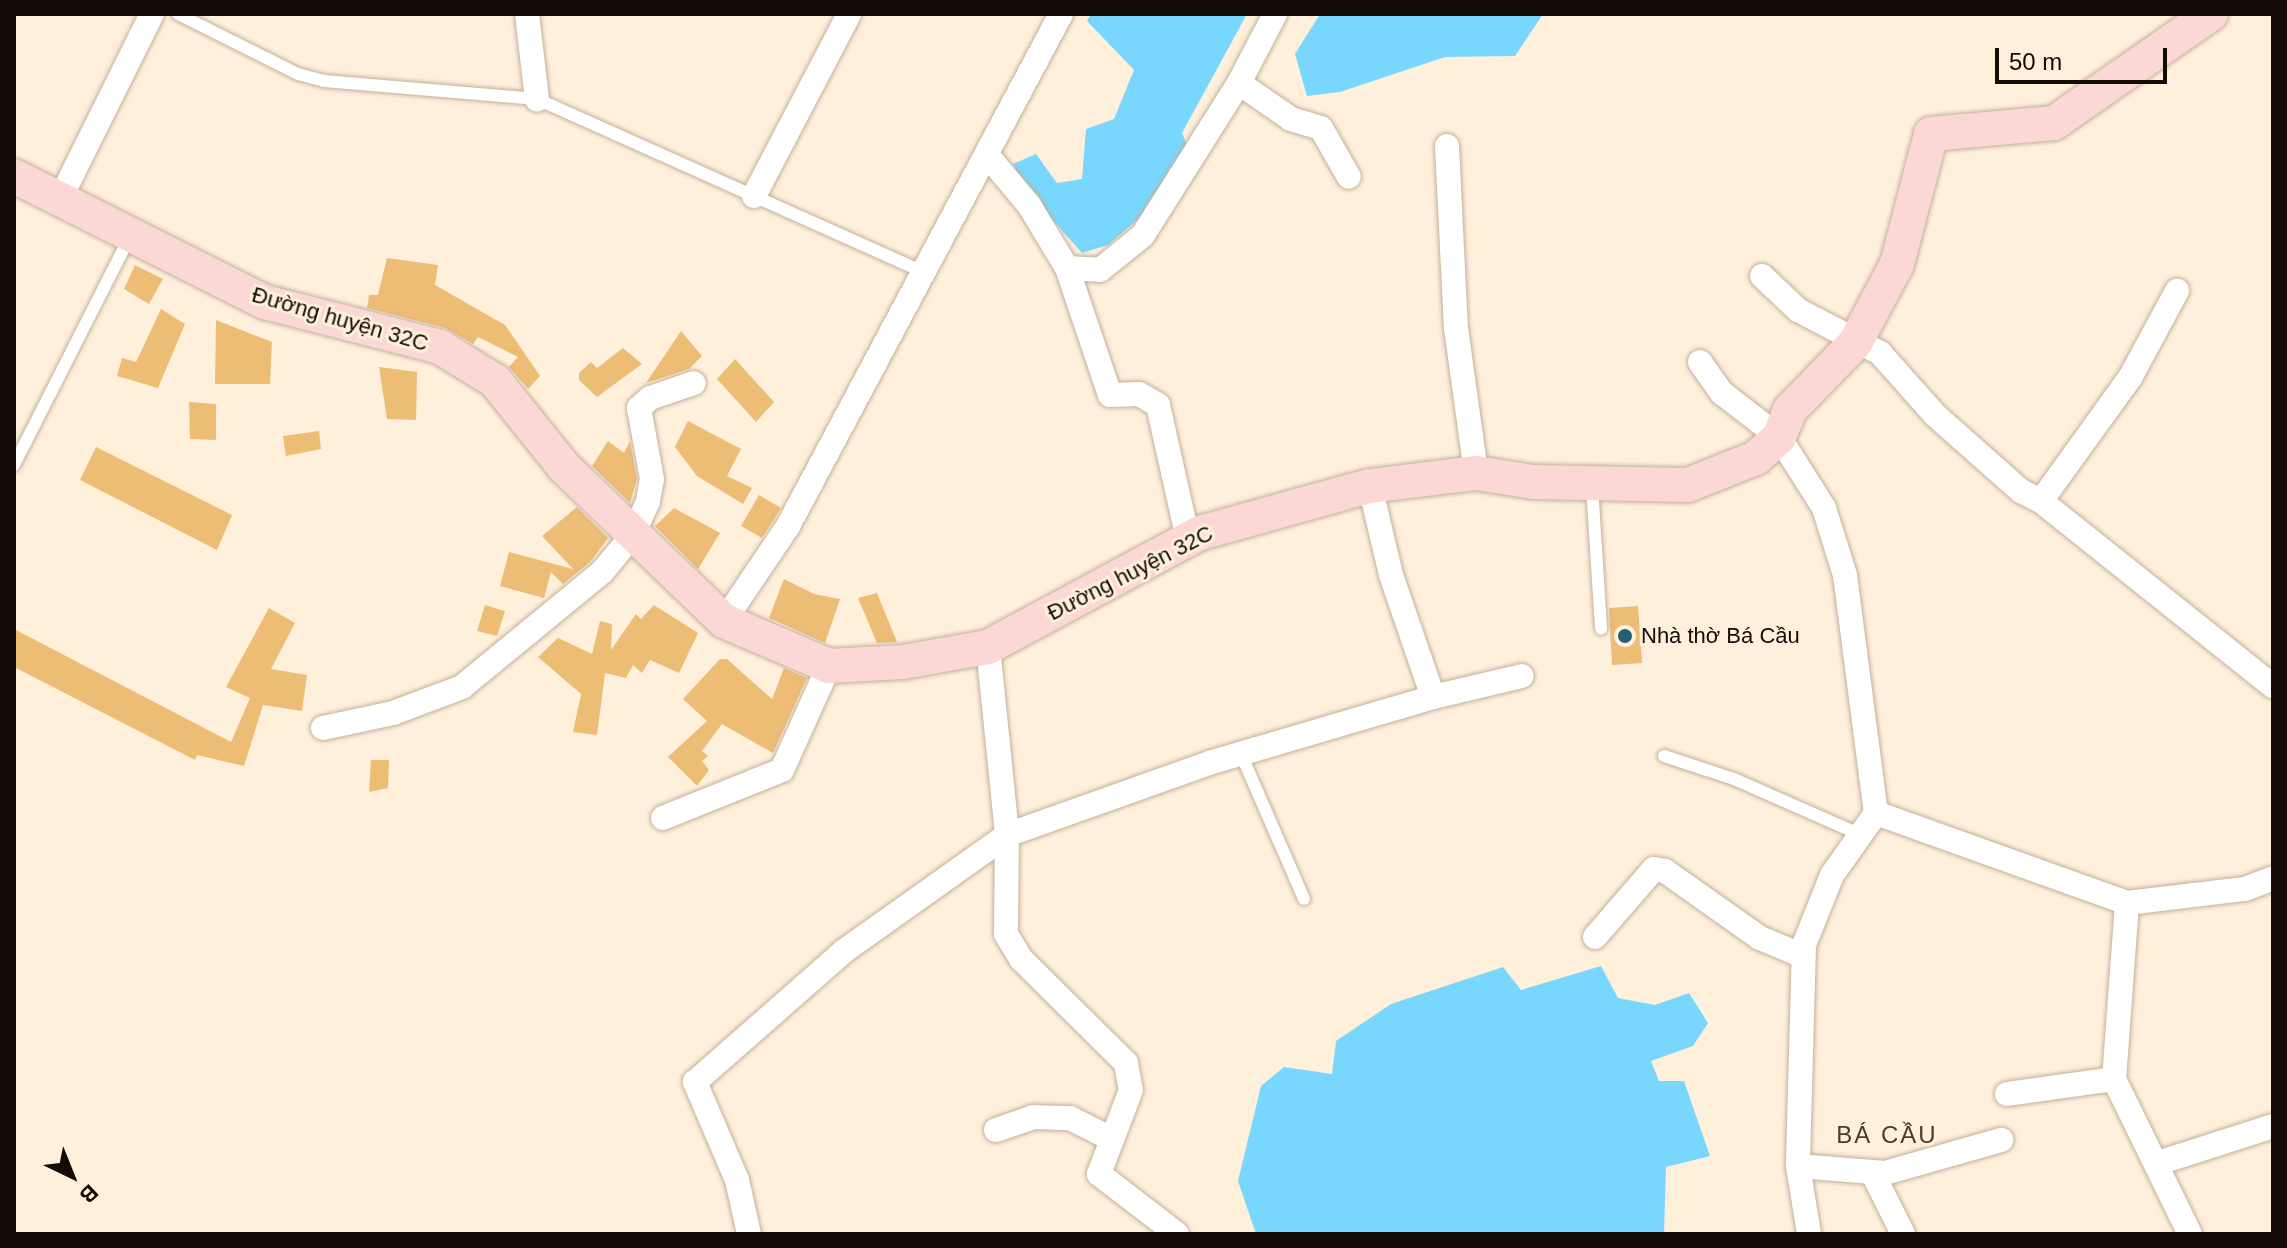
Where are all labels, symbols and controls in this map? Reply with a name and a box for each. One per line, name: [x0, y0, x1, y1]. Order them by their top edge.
scale bar: [1999, 32, 2171, 82]
text: 50 m: [2009, 48, 2062, 75]
street label: Đường huyện 32C: [249, 281, 431, 357]
street label: Đường huyện 32C: [1043, 520, 1217, 626]
place label: Nhà thờ Bá Cầu: [1641, 623, 1800, 649]
marker: Nhà thờ Bá Cầu: [1616, 627, 1634, 645]
district label: BÁ CẦU: [1836, 1121, 1938, 1149]
north arrow: [32, 1136, 112, 1216]
text: B: [74, 1179, 103, 1208]

